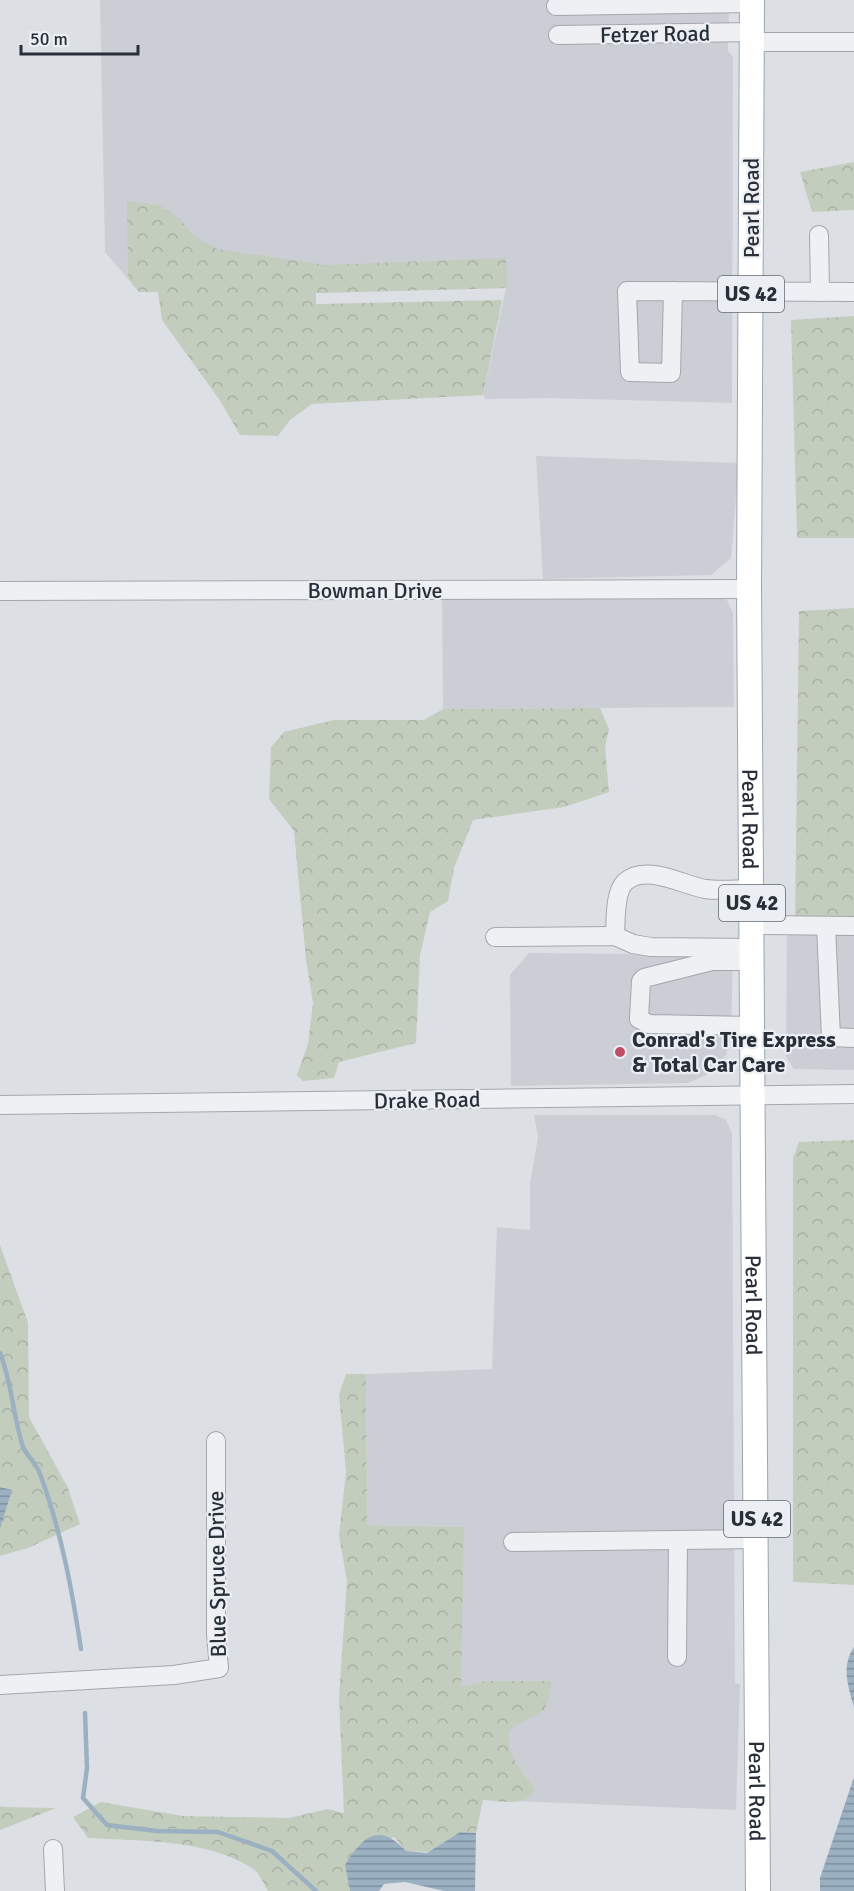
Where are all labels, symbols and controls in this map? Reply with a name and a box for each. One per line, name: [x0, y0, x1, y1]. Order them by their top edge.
scale bar: [21, 18, 138, 56]
street label: Fetzer Road: [600, 20, 710, 48]
text: 50 m: [30, 28, 68, 50]
street label: Pearl Road: [738, 158, 765, 258]
road number: US 42: [718, 276, 784, 312]
street label: Bowman Drive: [307, 577, 443, 604]
street label: Pearl Road: [737, 769, 764, 869]
road number: US 42: [719, 885, 785, 921]
place label: Conrad's Tire Express & Total Car Care: [632, 1026, 836, 1078]
marker: Conrad's Tire Express & Total Car Care: [613, 1045, 627, 1059]
street label: Drake Road: [373, 1086, 481, 1114]
street label: Pearl Road: [740, 1255, 768, 1355]
street label: Blue Spruce Drive: [202, 1490, 232, 1658]
road number: US 42: [724, 1501, 790, 1537]
street label: Pearl Road: [743, 1741, 771, 1841]

